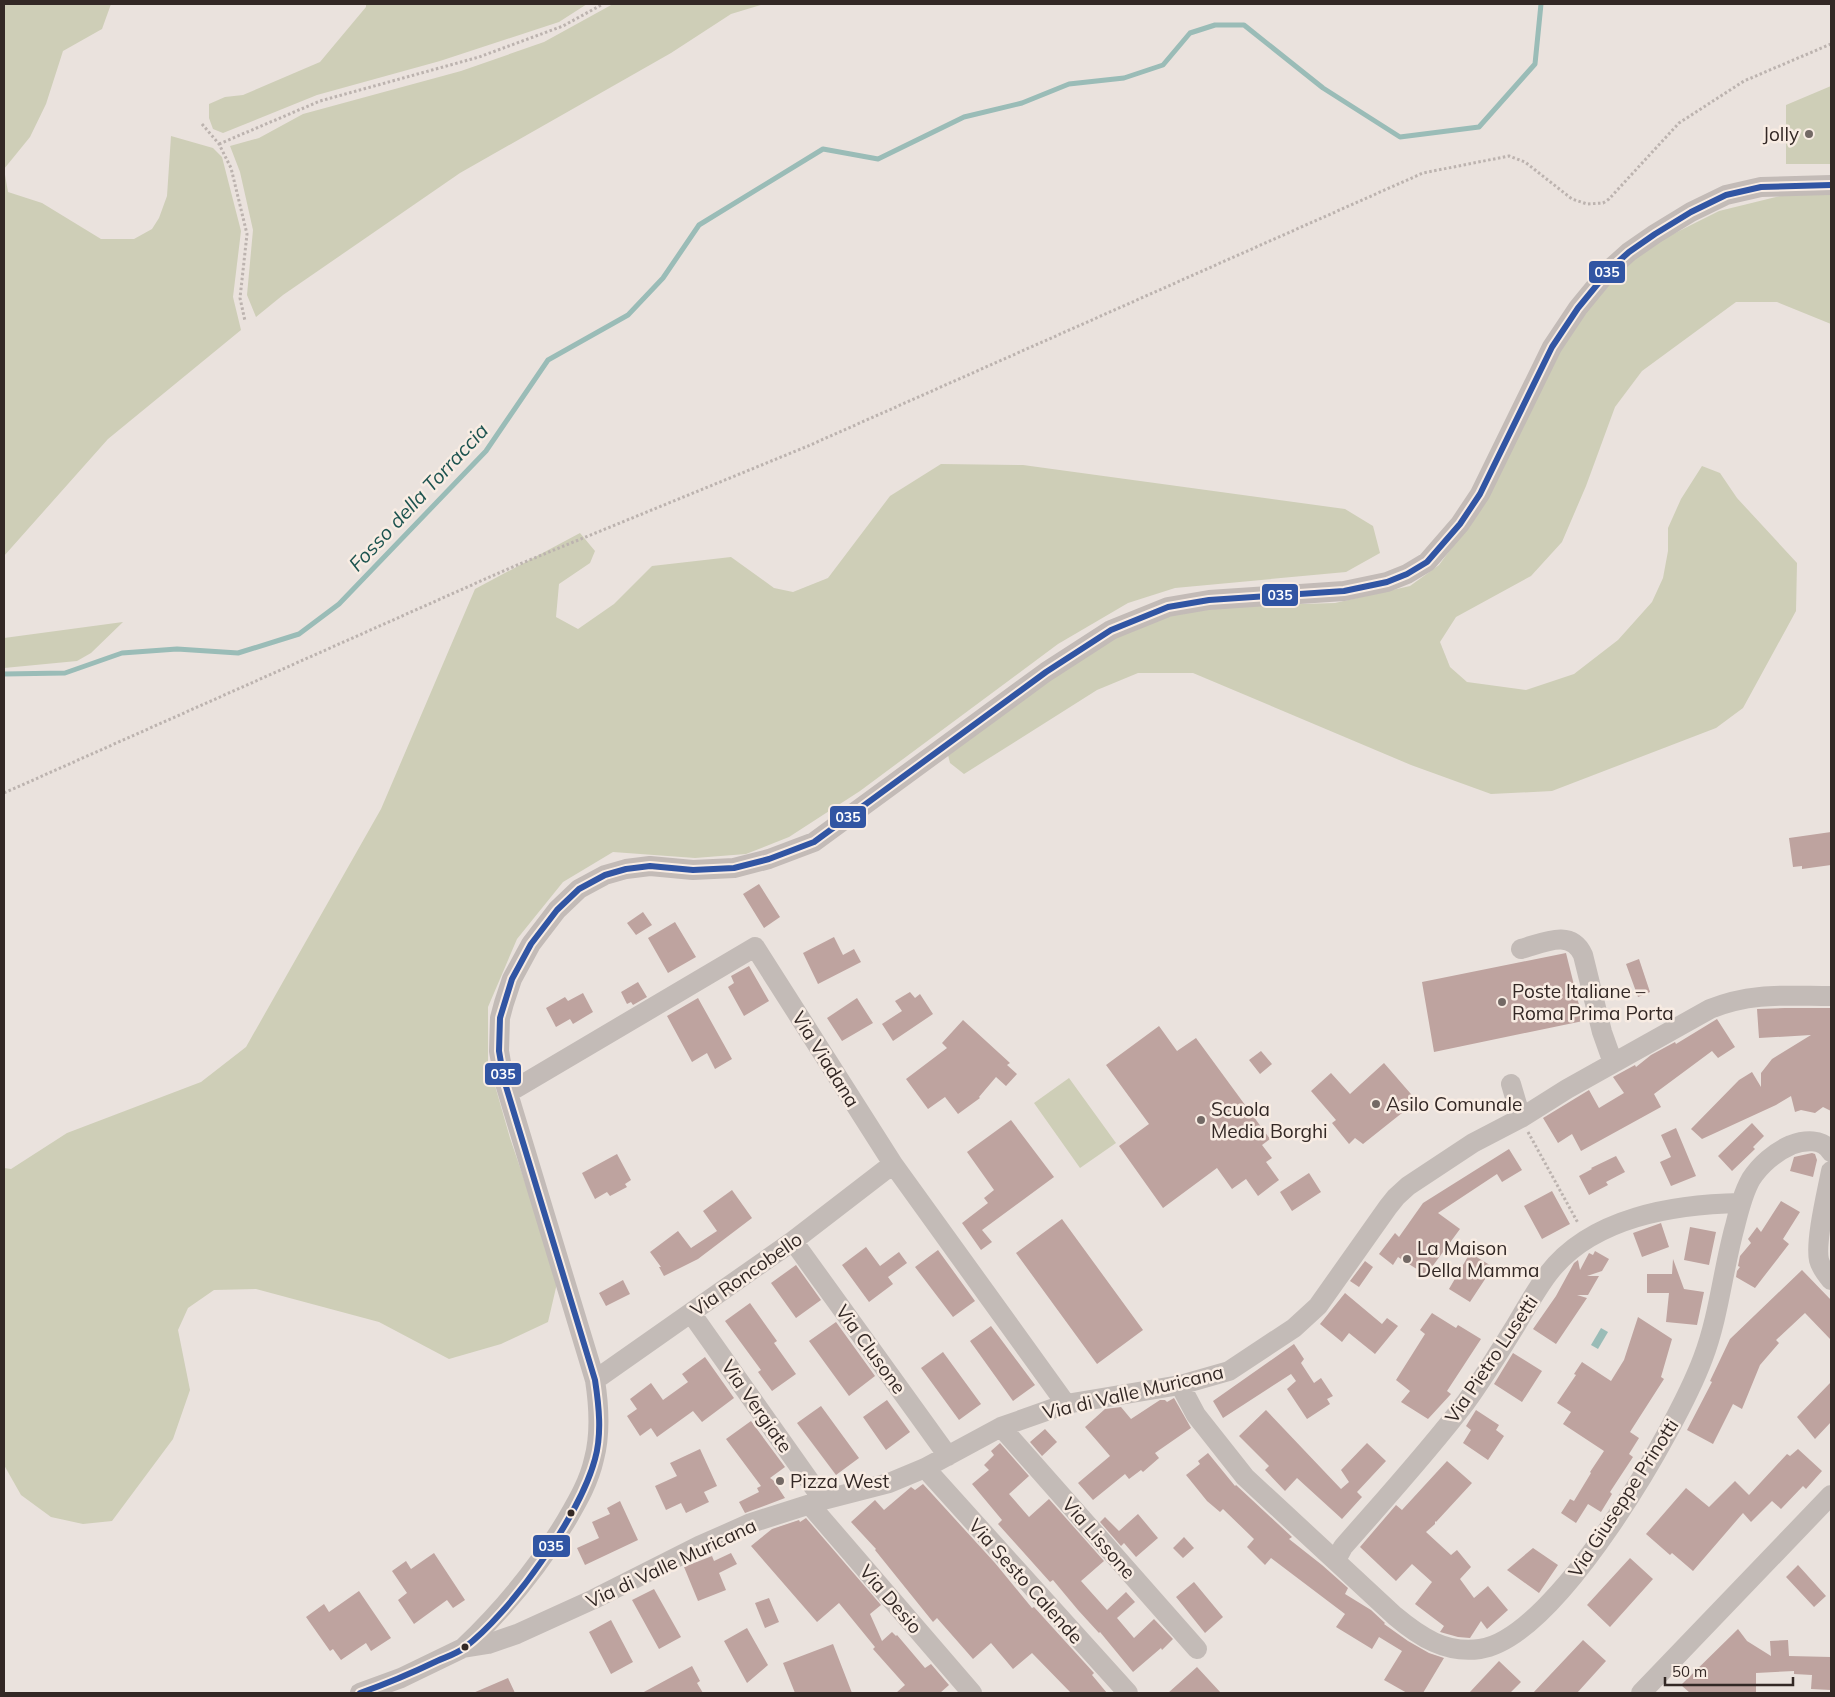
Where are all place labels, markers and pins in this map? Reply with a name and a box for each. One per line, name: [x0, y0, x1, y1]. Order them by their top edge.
place label: Jolly: [1763, 122, 1799, 146]
marker: Jolly: [1803, 128, 1815, 140]
place label: Poste Italiane – Roma Prima Porta: [1512, 979, 1674, 1025]
marker: Poste Italiane – Roma Prima Porta: [1496, 996, 1508, 1008]
place label: Asilo Comunale: [1386, 1092, 1522, 1116]
place label: Scuola Media Borghi: [1211, 1097, 1328, 1143]
marker: Asilo Comunale: [1370, 1098, 1382, 1110]
marker: Scuola Media Borghi: [1195, 1114, 1207, 1126]
place label: La Maison Della Mamma: [1417, 1236, 1539, 1282]
marker: La Maison Della Mamma: [1401, 1253, 1413, 1265]
place label: Pizza West: [790, 1469, 890, 1493]
marker: Pizza West: [774, 1475, 786, 1487]
unlabelled marker: [566, 1508, 576, 1518]
unlabelled marker: [460, 1642, 470, 1652]

